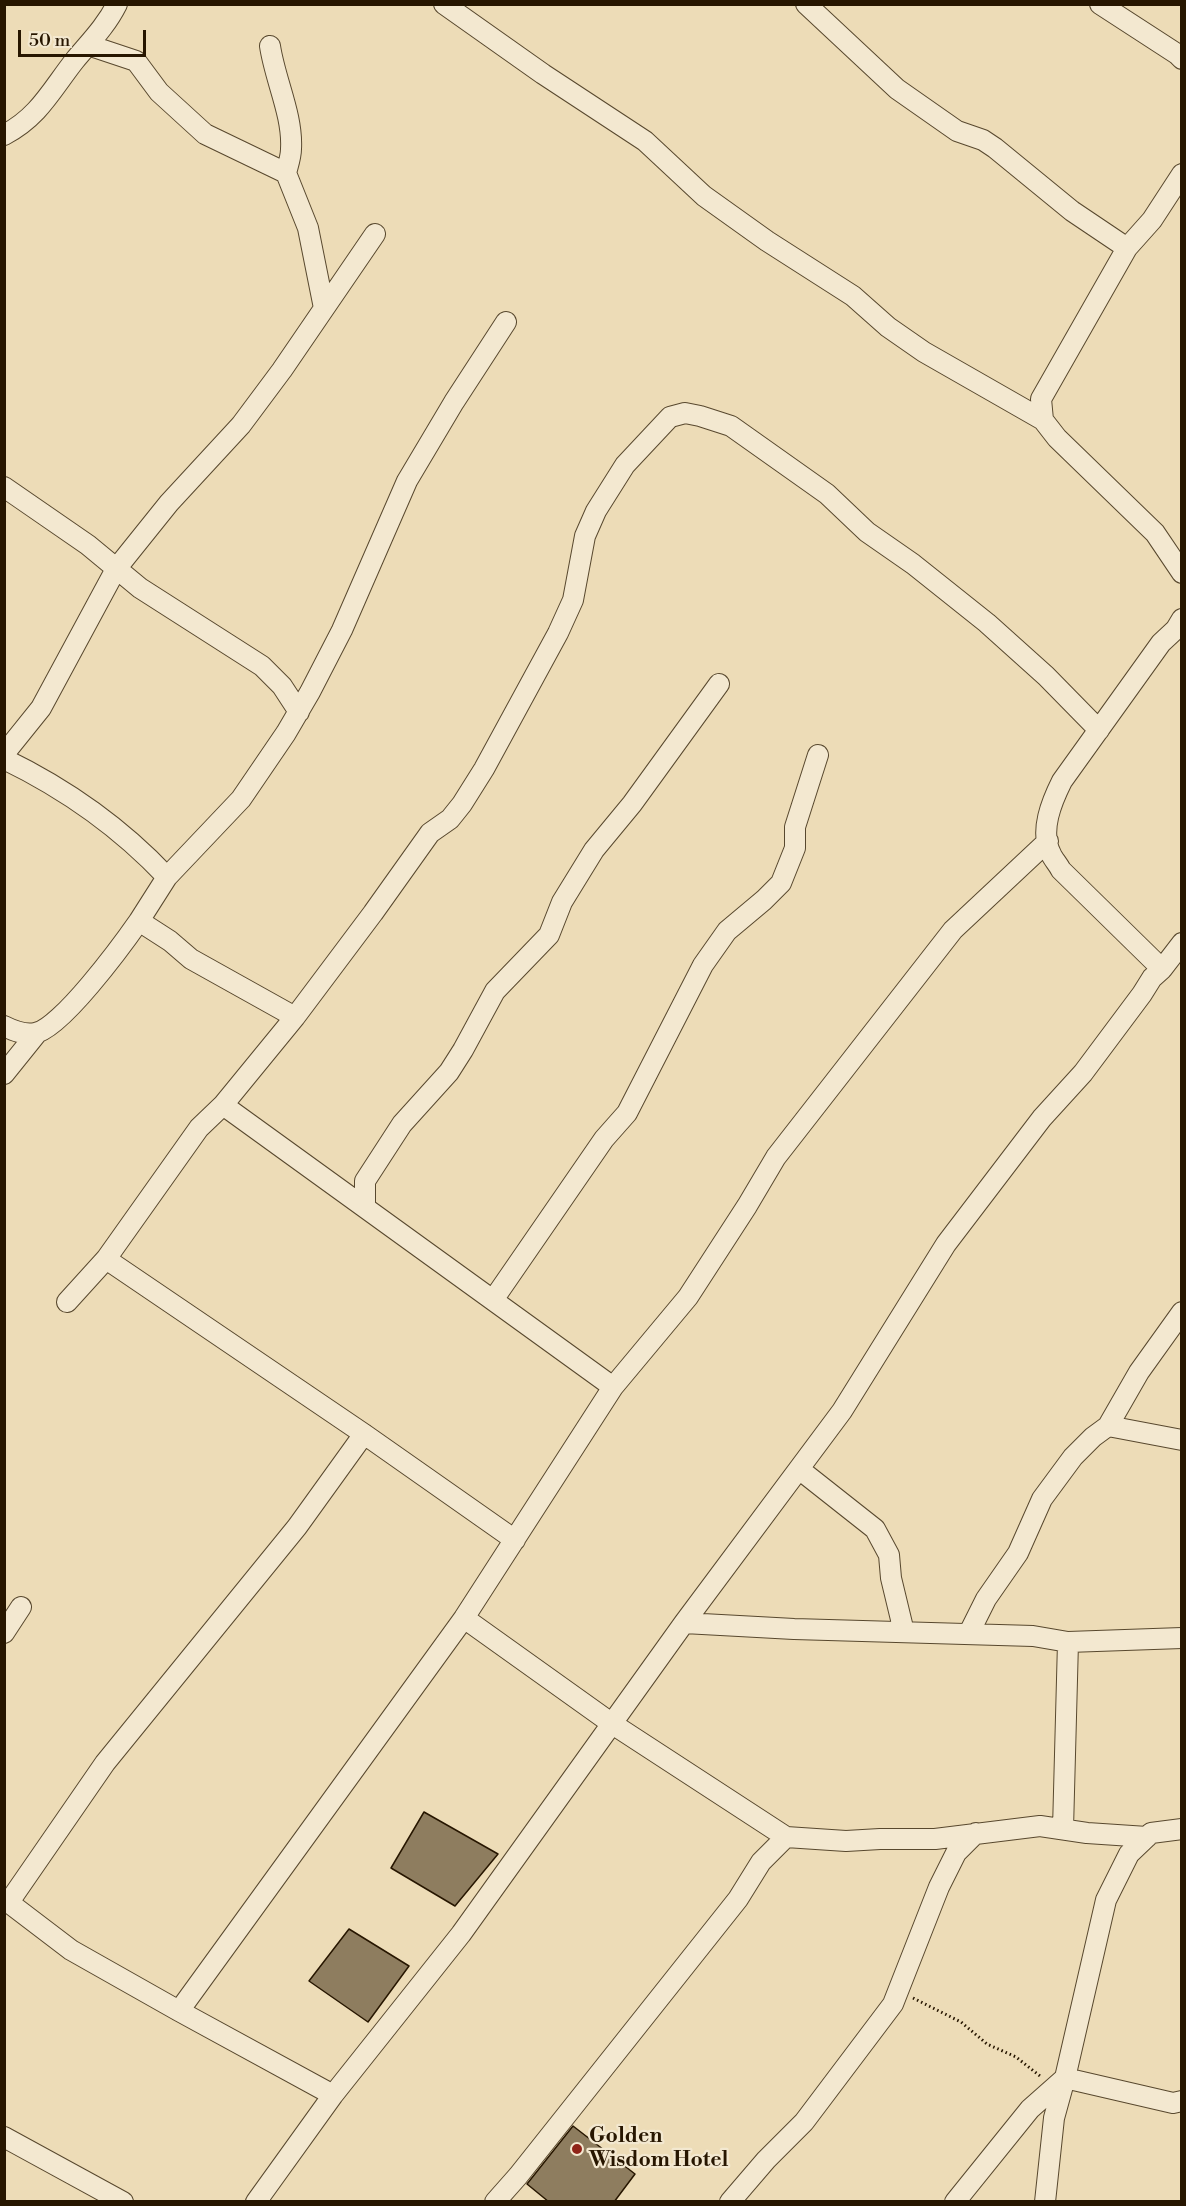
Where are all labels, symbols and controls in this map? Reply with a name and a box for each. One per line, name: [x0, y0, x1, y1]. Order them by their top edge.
scale bar: [21, 18, 148, 56]
text: 50 m: [29, 29, 70, 52]
place label: Golden Wisdom Hotel: [589, 2124, 728, 2174]
marker: Golden Wisdom Hotel: [570, 2142, 584, 2156]

